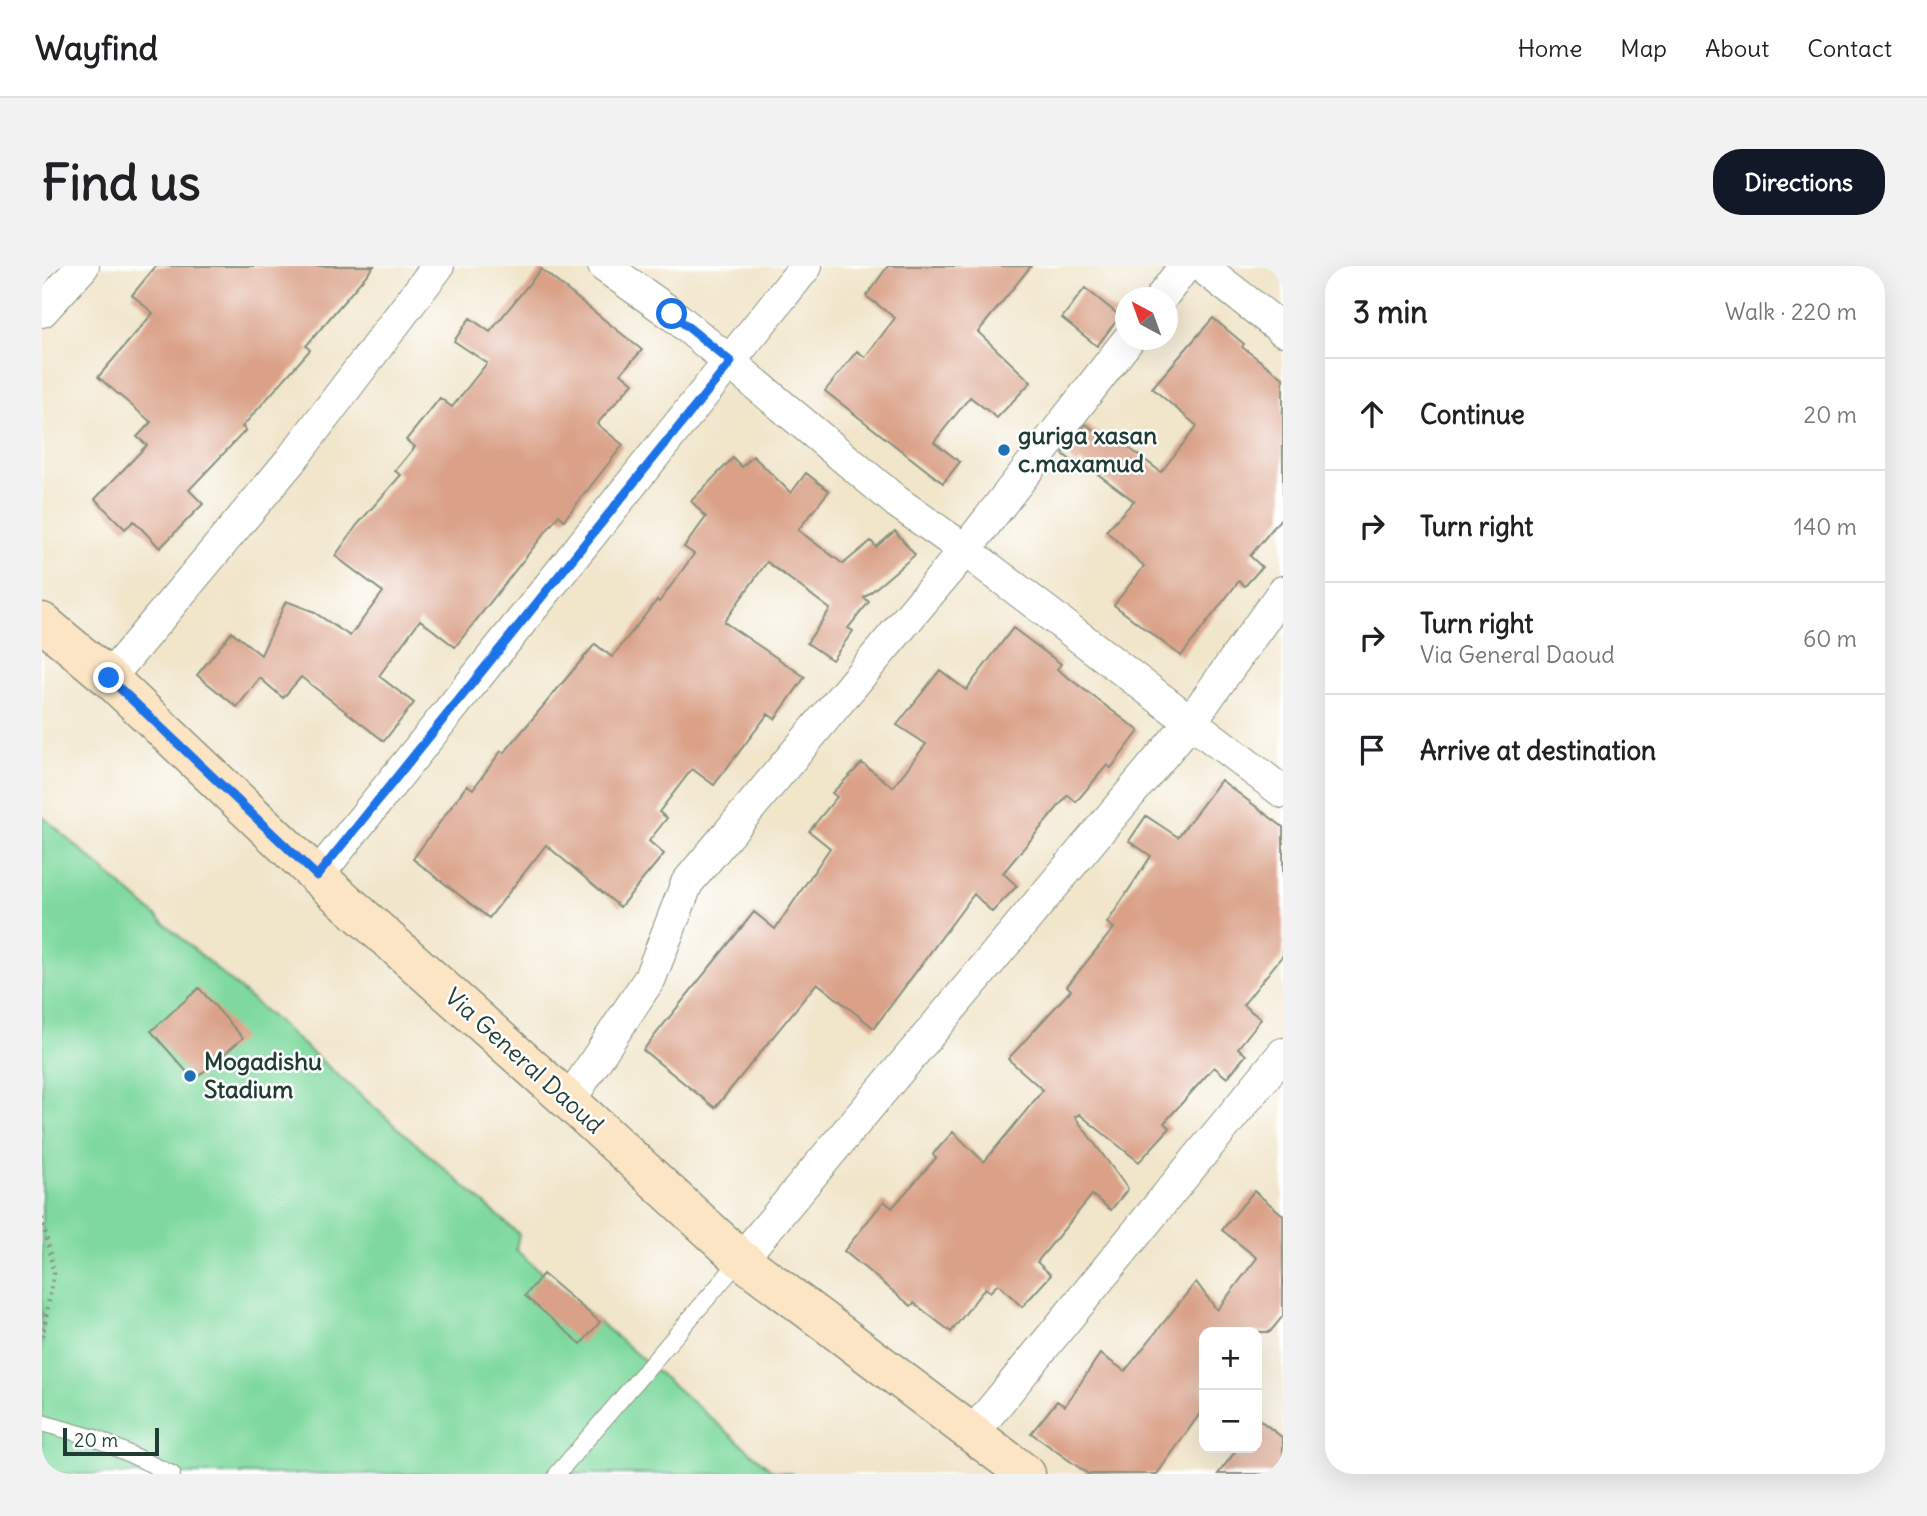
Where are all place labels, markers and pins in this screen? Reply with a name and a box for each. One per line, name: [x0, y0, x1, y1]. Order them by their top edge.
place label: guriga xasan c.maxamud: [1018, 420, 1157, 478]
marker: guriga xasan c.maxamud: [996, 442, 1012, 458]
place label: Mogadishu Stadium: [204, 1046, 322, 1104]
marker: Mogadishu Stadium: [182, 1068, 198, 1084]

